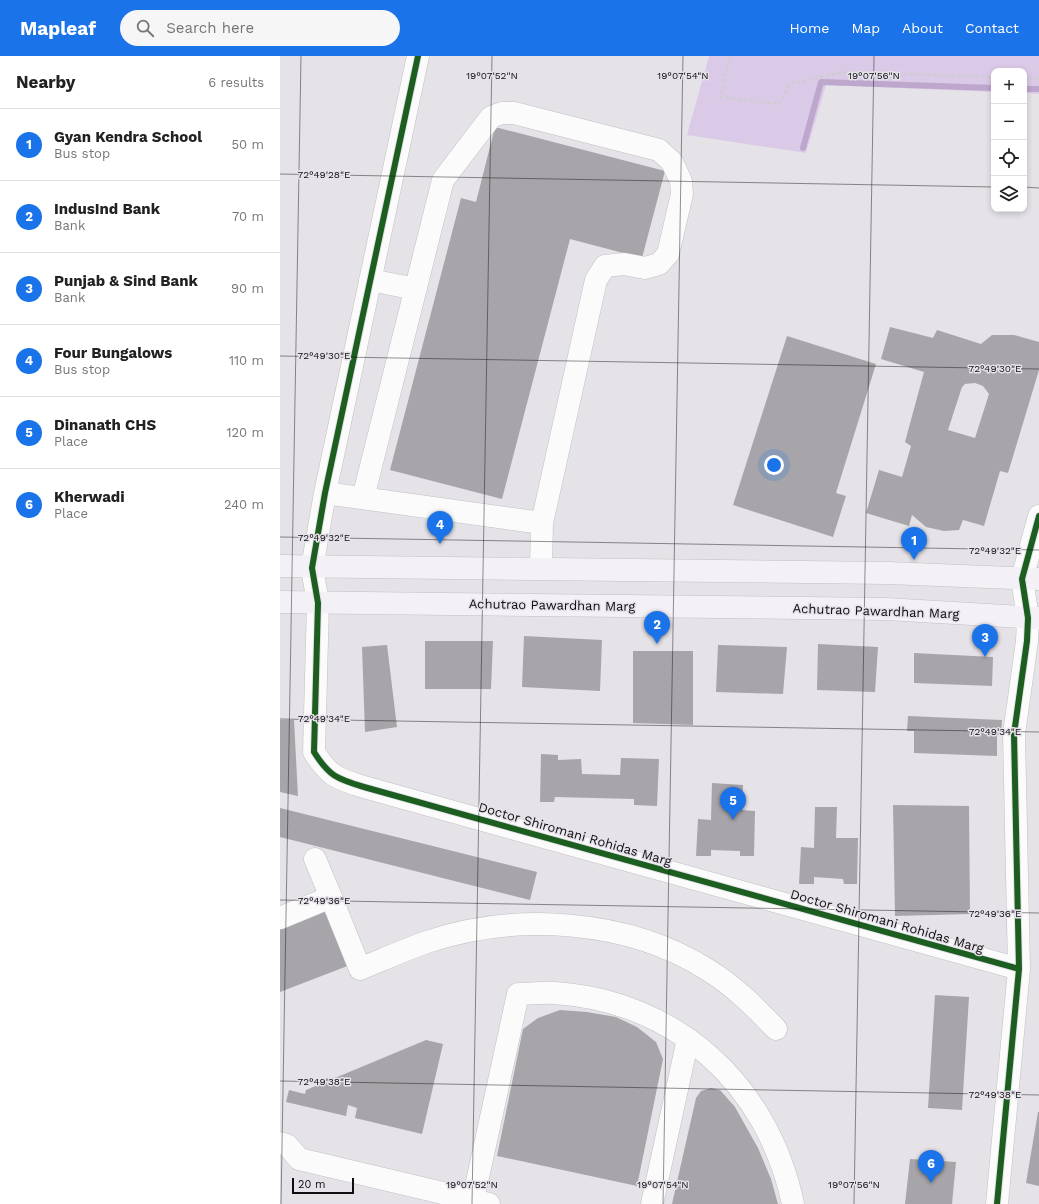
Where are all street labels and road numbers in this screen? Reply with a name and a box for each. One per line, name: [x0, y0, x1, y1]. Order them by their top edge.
street label: Achutrao Pawardhan Marg: [469, 596, 636, 614]
street label: Achutrao Pawardhan Marg: [792, 601, 960, 621]
street label: Doctor Shiromani Rohidas Marg: [477, 799, 673, 869]
street label: Doctor Shiromani Rohidas Marg: [789, 886, 985, 956]

